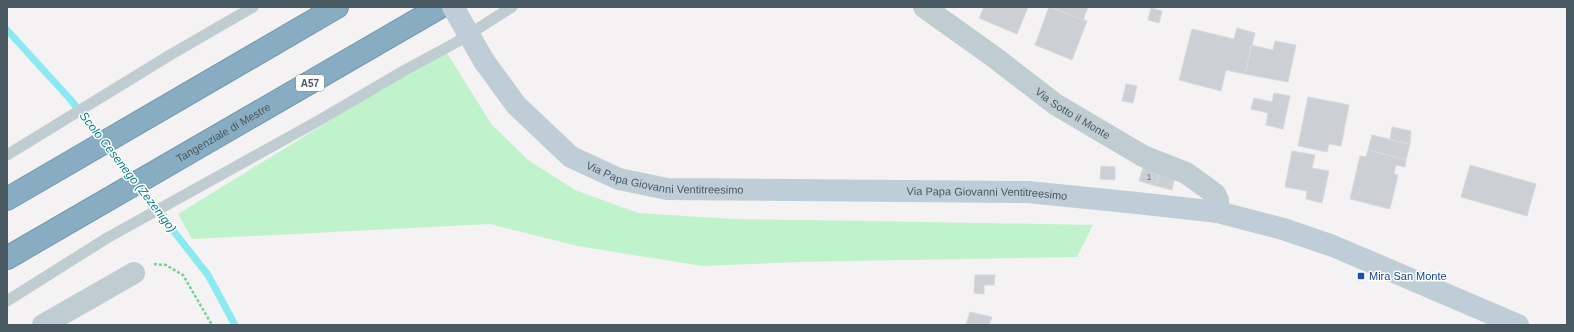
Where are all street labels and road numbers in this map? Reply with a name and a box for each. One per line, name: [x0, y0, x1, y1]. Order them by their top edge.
road number: A57: [296, 75, 324, 91]
street label: Via Sotto il Monte: [1033, 85, 1112, 141]
street label: Tangenziale di Mestre: [174, 101, 273, 165]
street label: Via Papa Giovanni Ventitreesimo: [584, 159, 744, 196]
street label: Via Papa Giovanni Ventitreesimo: [907, 185, 1068, 202]

